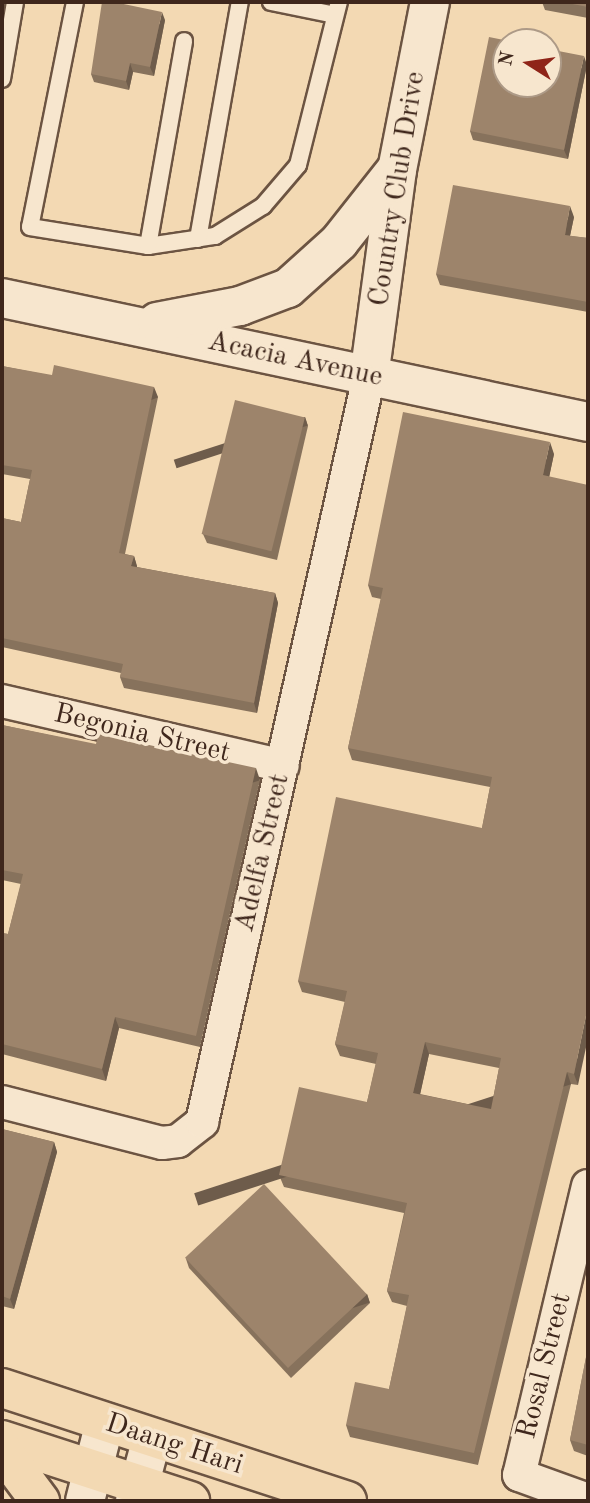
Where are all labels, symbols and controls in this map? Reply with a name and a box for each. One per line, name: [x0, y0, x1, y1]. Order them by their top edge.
north arrow: [492, 28, 562, 98]
text: N: [497, 50, 519, 68]
street label: Country Club Drive: [363, 69, 433, 309]
street label: Acacia Avenue: [205, 325, 385, 395]
street label: Begonia Street: [51, 697, 233, 771]
street label: Adelfa Street: [228, 771, 298, 935]
street label: Rosal Street: [511, 1289, 579, 1443]
street label: Daang Hari: [101, 1407, 247, 1483]

